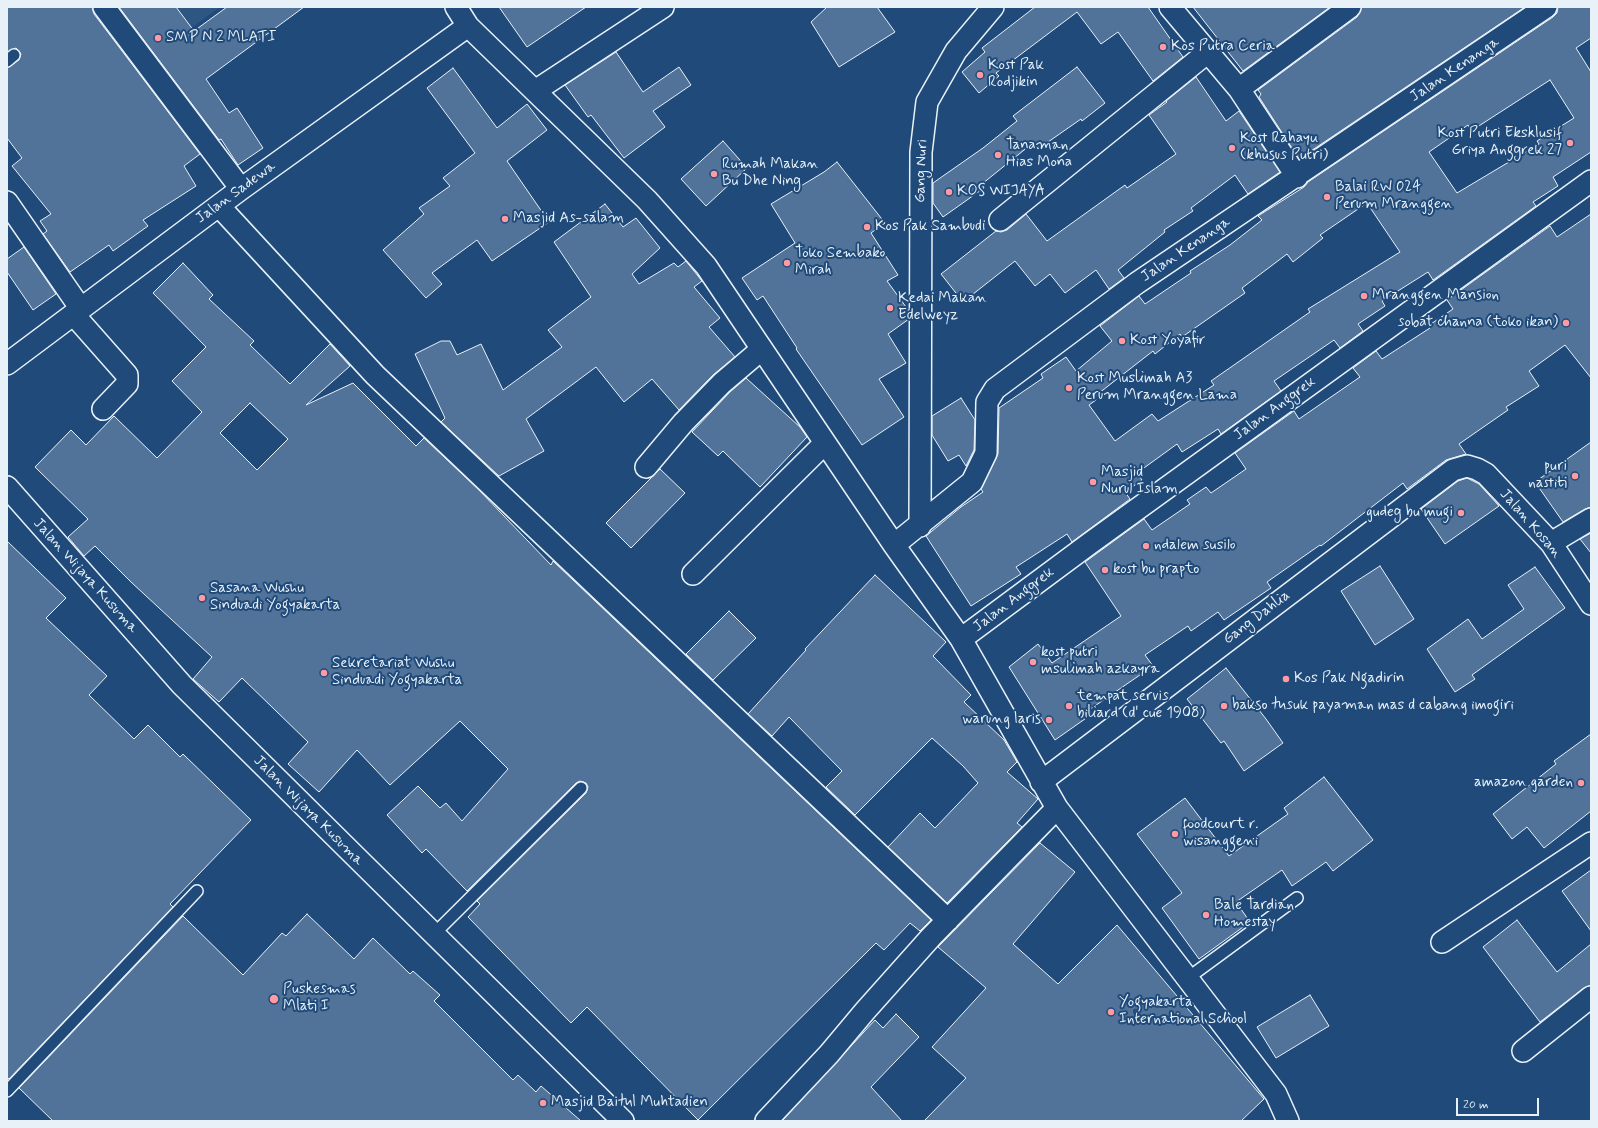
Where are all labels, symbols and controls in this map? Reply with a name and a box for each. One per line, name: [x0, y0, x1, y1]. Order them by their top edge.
place label: SMP N 2 MLATI: [166, 29, 276, 47]
marker: SMP N 2 MLATI: [153, 33, 163, 43]
street label: Jalan Kenanga: [1407, 34, 1503, 106]
place label: Kos Putra Ceria: [1171, 38, 1275, 56]
marker: Kos Putra Ceria: [1158, 42, 1168, 52]
place label: Kost Pak Rodjikin: [988, 57, 1044, 92]
marker: Kost Pak Rodjikin: [975, 70, 985, 80]
place label: Kost Putri Eksklusif Griya Anggrek 27: [1437, 125, 1562, 160]
place label: Kost Rahayu (khusus Putri): [1240, 130, 1328, 165]
place label: Tanaman Hias Mona: [1006, 137, 1072, 172]
marker: Kost Putri Eksklusif Griya Anggrek 27: [1565, 138, 1575, 148]
street label: Gang Nuri: [912, 139, 932, 203]
marker: Kost Rahayu (khusus Putri): [1227, 143, 1237, 153]
marker: Tanaman Hias Mona: [993, 150, 1003, 160]
place label: Rumah Makan Bu Dhe Ning: [722, 156, 818, 191]
street label: Jalan Sadewa: [193, 158, 279, 228]
marker: Rumah Makan Bu Dhe Ning: [709, 169, 719, 179]
place label: Balai RW 024 Perum Mranggen: [1335, 179, 1453, 214]
place label: KOS WIJAYA: [957, 183, 1045, 201]
marker: KOS WIJAYA: [944, 187, 954, 197]
marker: Balai RW 024 Perum Mranggen: [1322, 192, 1332, 202]
place label: Masjid As-salam: [513, 210, 624, 228]
marker: Masjid As-salam: [500, 214, 510, 224]
street label: Jalan Kenanga: [1138, 214, 1234, 286]
place label: Kos Pak Sambudi: [875, 218, 985, 236]
marker: Kos Pak Sambudi: [862, 222, 872, 232]
place label: Toko Sembako Mirah: [795, 245, 885, 280]
marker: Toko Sembako Mirah: [782, 258, 792, 268]
place label: Mranggen Mansion: [1372, 287, 1499, 305]
place label: Kedai Makan Edelweyz: [898, 290, 987, 325]
marker: Mranggen Mansion: [1359, 291, 1369, 301]
marker: Kedai Makan Edelweyz: [885, 303, 895, 313]
place label: sobat channa (toko ikan): [1398, 314, 1558, 332]
marker: sobat channa (toko ikan): [1561, 318, 1571, 328]
place label: Kost Yoyafir: [1130, 332, 1205, 350]
marker: Kost Yoyafir: [1117, 336, 1127, 346]
place label: Kost Muslimah A3 Perum Mranggen Lama: [1077, 370, 1237, 405]
street label: Jalan Anggrek: [1231, 373, 1319, 445]
marker: Kost Muslimah A3 Perum Mranggen Lama: [1064, 383, 1074, 393]
place label: puri nastiti: [1528, 458, 1567, 493]
place label: Masjid Nurul Islam: [1101, 464, 1178, 499]
marker: puri nastiti: [1570, 471, 1580, 481]
marker: Masjid Nurul Islam: [1088, 477, 1098, 487]
street label: Jalan Kosan: [1495, 486, 1565, 562]
place label: gudeg bu mugi: [1366, 504, 1453, 522]
marker: gudeg bu mugi: [1456, 508, 1466, 518]
street label: Jalan Wijaya Kusuma: [29, 515, 141, 637]
place label: ndalem susilo: [1154, 537, 1236, 555]
marker: ndalem susilo: [1141, 541, 1151, 551]
place label: kost bu prapto: [1113, 561, 1199, 579]
street label: Jalan Anggrek: [970, 564, 1058, 636]
marker: kost bu prapto: [1100, 565, 1110, 575]
place label: Sasana Wushu Sinduadi Yogyakarta: [210, 580, 340, 615]
street label: Gang Dahlia: [1220, 587, 1294, 649]
marker: Sasana Wushu Sinduadi Yogyakarta: [197, 593, 207, 603]
place label: kost putri msulimah azkayra: [1041, 644, 1159, 679]
place label: Sekretariat Wushu Sinduadi Yogyakarta: [332, 655, 462, 690]
marker: kost putri msulimah azkayra: [1028, 657, 1038, 667]
marker: Sekretariat Wushu Sinduadi Yogyakarta: [319, 668, 329, 678]
place label: Kos Pak Ngadirin: [1294, 670, 1405, 688]
marker: Kos Pak Ngadirin: [1281, 674, 1291, 684]
place label: tempat servis biliard (d' cue 1908): [1077, 688, 1205, 723]
place label: bakso tusuk payaman mas d cabang imogiri: [1232, 697, 1514, 715]
marker: tempat servis biliard (d' cue 1908): [1064, 701, 1074, 711]
marker: bakso tusuk payaman mas d cabang imogiri: [1219, 701, 1229, 711]
place label: warung laris: [962, 711, 1041, 729]
marker: warung laris: [1044, 715, 1054, 725]
street label: Jalan Wijaya Kusuma: [249, 752, 367, 870]
place label: amazon garden: [1474, 774, 1573, 792]
marker: amazon garden: [1576, 778, 1586, 788]
place label: foodcourt r. wisanggeni: [1183, 816, 1258, 851]
marker: foodcourt r. wisanggeni: [1170, 829, 1180, 839]
place label: Bale Tardian Homestay: [1214, 897, 1294, 932]
marker: Bale Tardian Homestay: [1201, 910, 1211, 920]
place label: Puskesmas Mlati I: [283, 981, 356, 1016]
marker: Puskesmas Mlati I: [268, 993, 280, 1005]
place label: Yogyakarta International School: [1119, 994, 1247, 1029]
marker: Yogyakarta International School: [1106, 1007, 1116, 1017]
scale bar: [1458, 1090, 1541, 1116]
place label: Masjid Baitul Muhtadien: [551, 1094, 708, 1112]
text: 20 m: [1463, 1097, 1489, 1113]
marker: Masjid Baitul Muhtadien: [538, 1098, 548, 1108]

